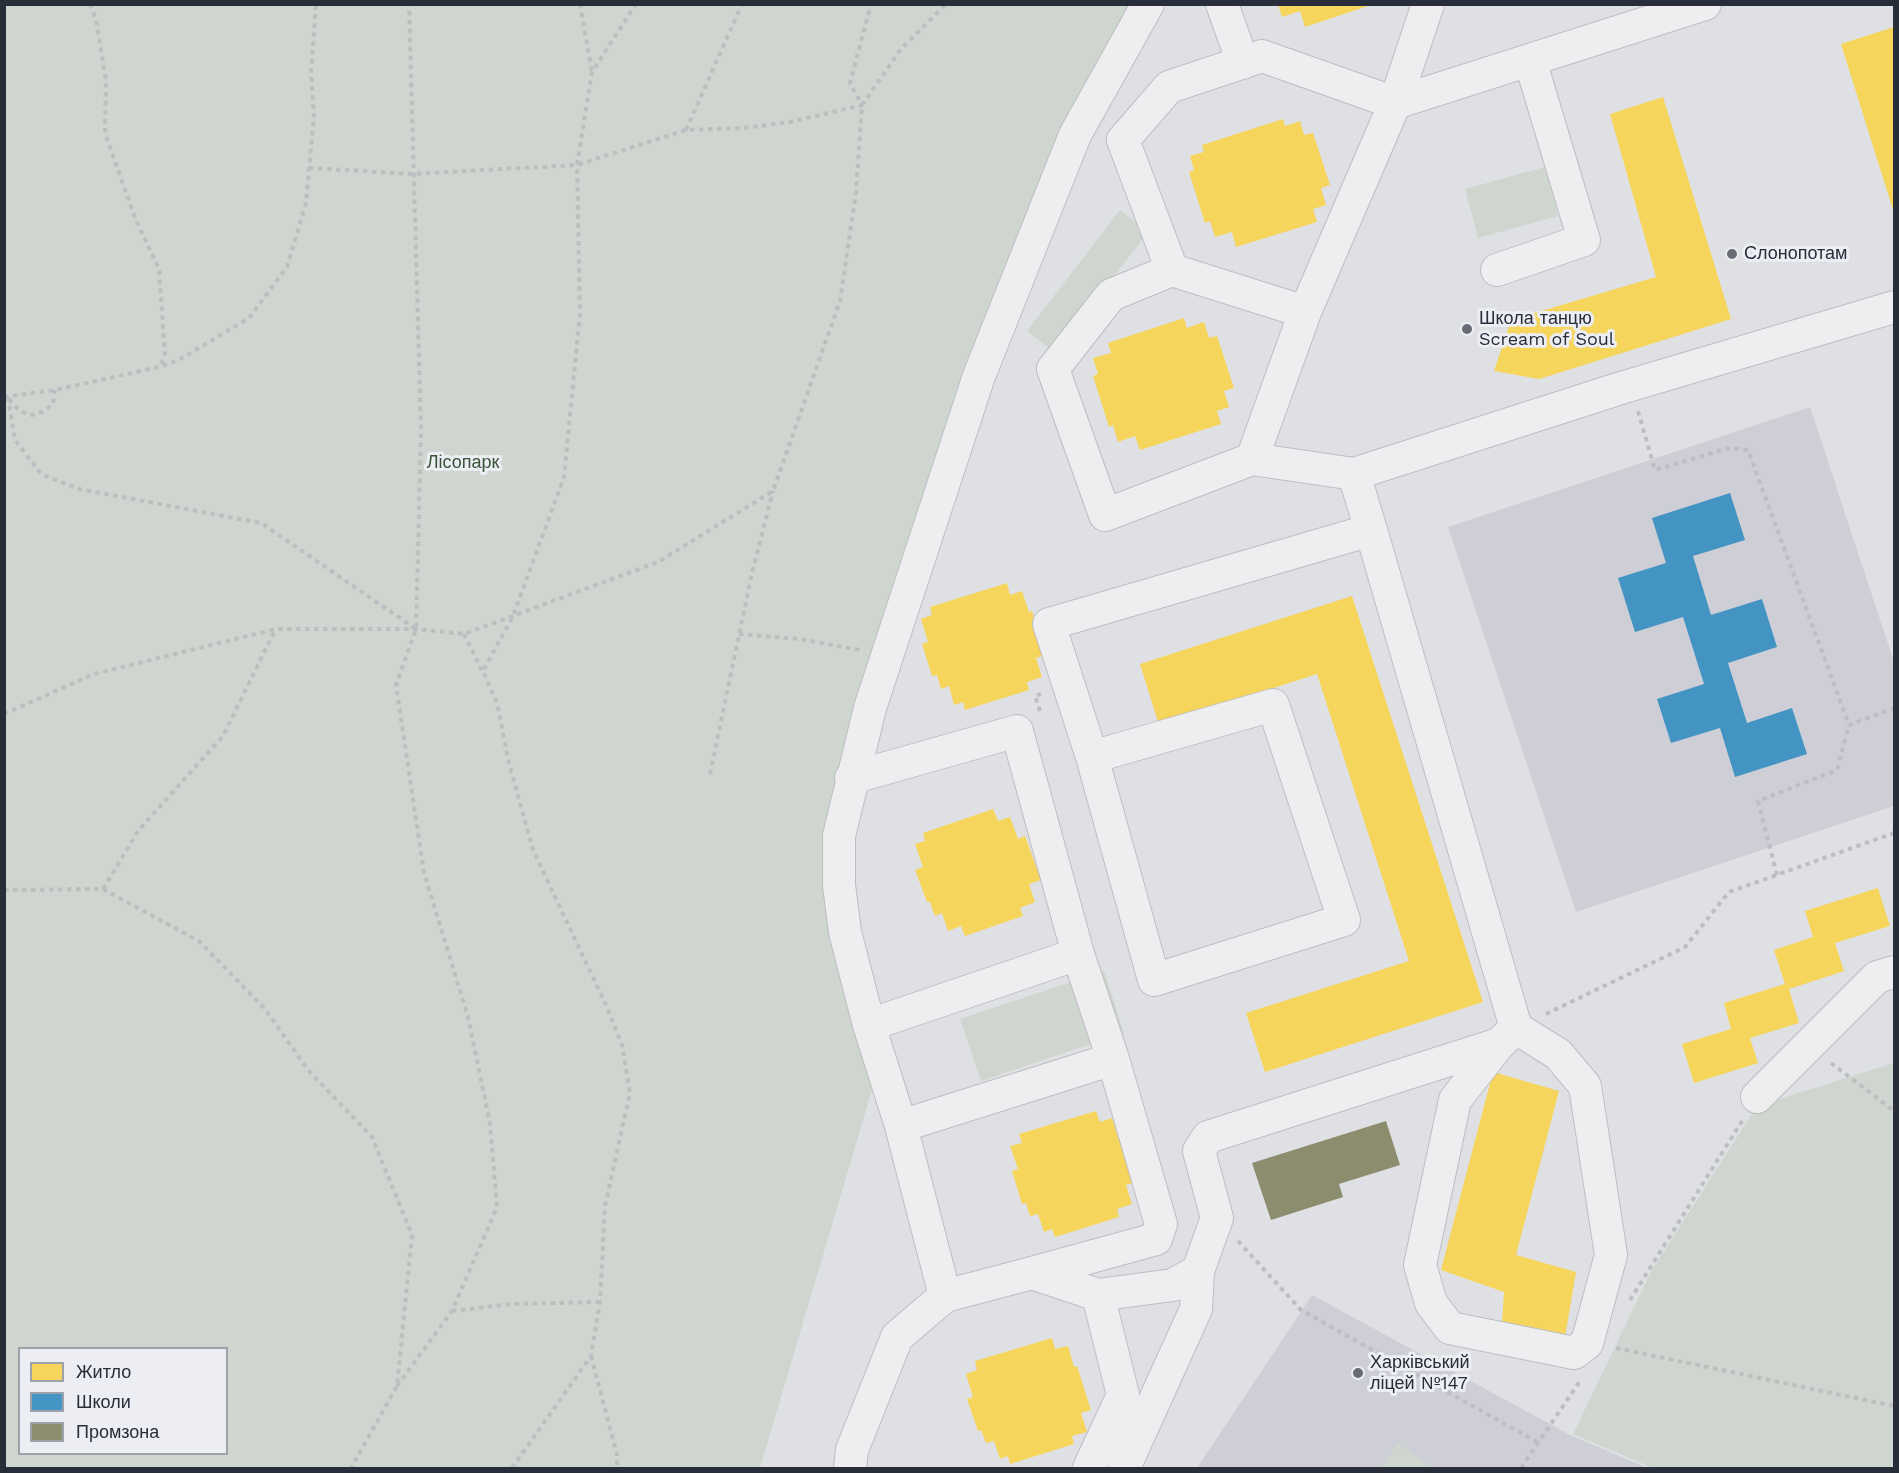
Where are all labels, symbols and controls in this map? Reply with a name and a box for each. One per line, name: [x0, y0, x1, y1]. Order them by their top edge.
place label: Слонопотам: [1744, 243, 1847, 265]
marker: Слонопотам: [1725, 247, 1739, 261]
place label: Школа танцю Scream of Soul: [1479, 308, 1614, 350]
marker: Школа танцю Scream of Soul: [1460, 322, 1474, 336]
park label: Лісопарк: [427, 452, 499, 474]
legend: [18, 1347, 228, 1455]
place label: Харківський ліцей №147: [1370, 1352, 1470, 1394]
text: Житло: [76, 1361, 131, 1382]
marker: Харківський ліцей №147: [1351, 1366, 1365, 1380]
text: Школи: [76, 1391, 131, 1412]
text: Промзона: [76, 1421, 159, 1442]

